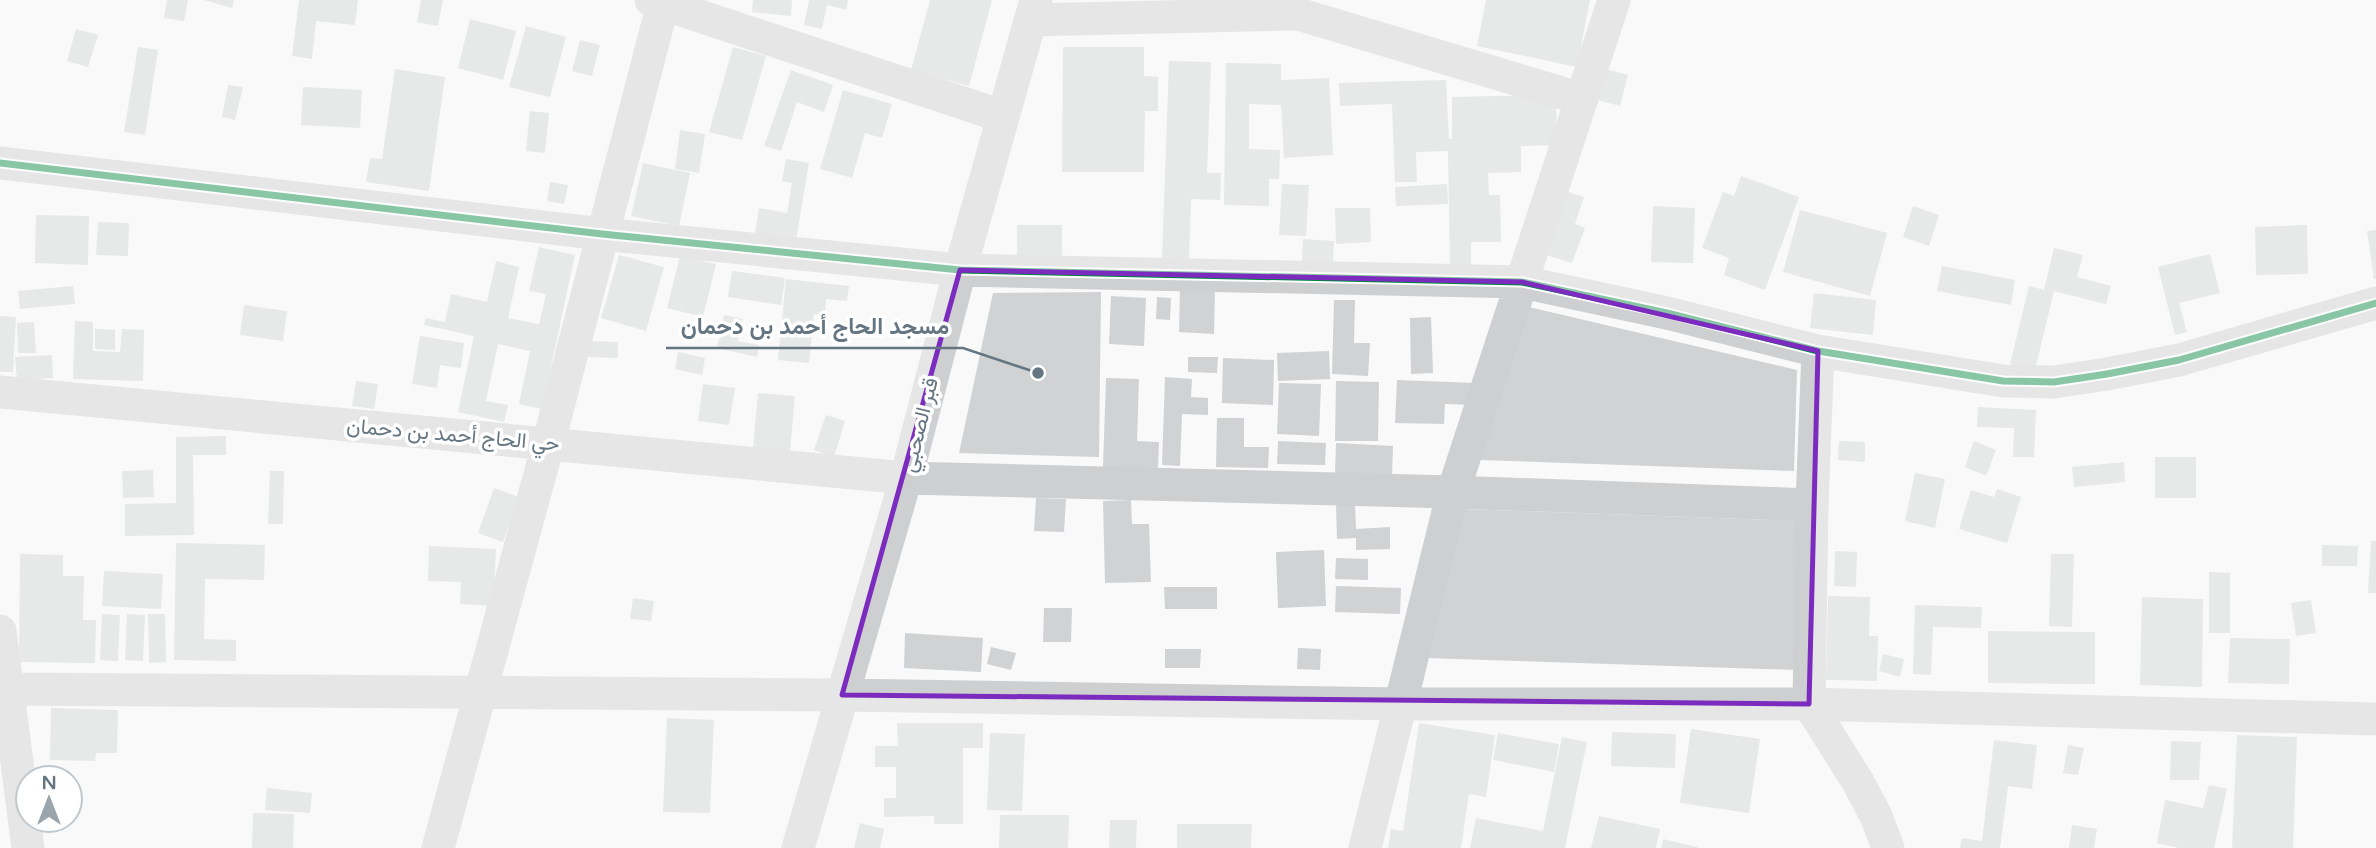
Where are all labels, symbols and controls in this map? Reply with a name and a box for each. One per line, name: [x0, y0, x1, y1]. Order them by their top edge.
callout: مسجد الحاج أحمد بن دحمان: [666, 304, 963, 348]
text: مسجد الحاج أحمد بن دحمان: [681, 313, 949, 342]
street label: قبر الصحبي: [896, 375, 948, 476]
street label: حي الحاج أحمد بن دحمان: [345, 413, 561, 461]
north arrow: [14, 764, 84, 834]
text: N: [41, 772, 57, 794]

